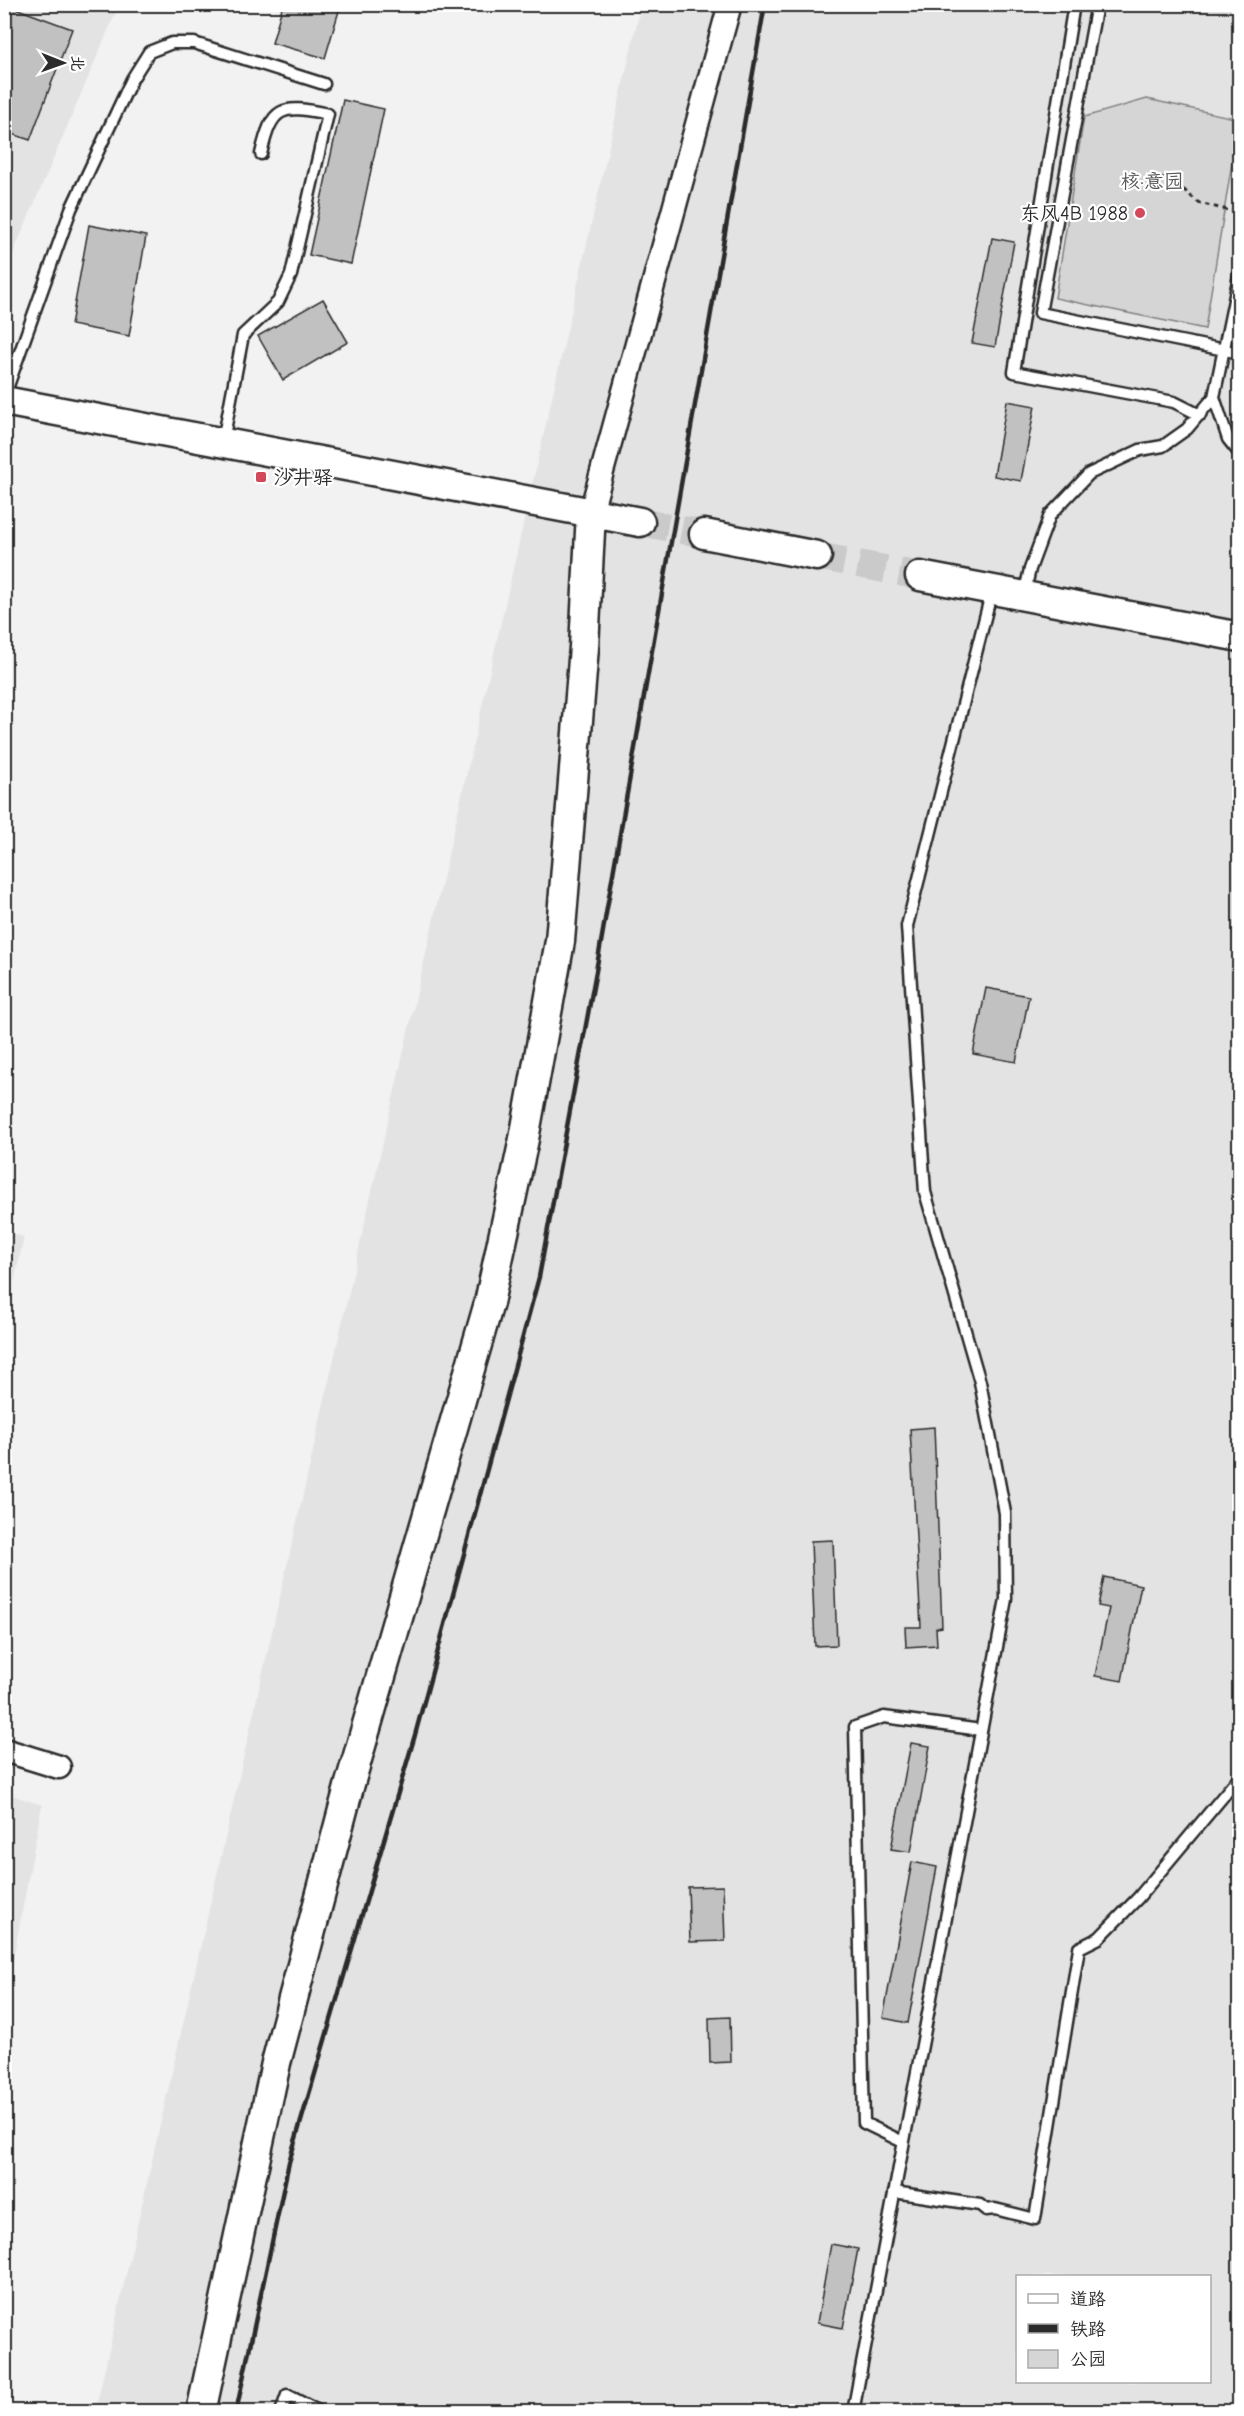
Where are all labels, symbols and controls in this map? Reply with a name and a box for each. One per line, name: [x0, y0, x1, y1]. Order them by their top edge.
north arrow: [33, 33, 93, 93]
text: 北: [68, 55, 86, 71]
park label: 核·意园: [1120, 170, 1184, 193]
place label: 东风4B 1988: [1020, 202, 1128, 225]
marker: 东风4B 1988: [1133, 206, 1147, 220]
place label: 沙井驿: [273, 466, 333, 489]
marker: 沙井驿: [254, 470, 268, 484]
legend: [1016, 2275, 1211, 2383]
text: 道路: [1070, 2289, 1106, 2310]
text: 铁路: [1070, 2319, 1106, 2340]
text: 公园: [1070, 2349, 1106, 2370]

